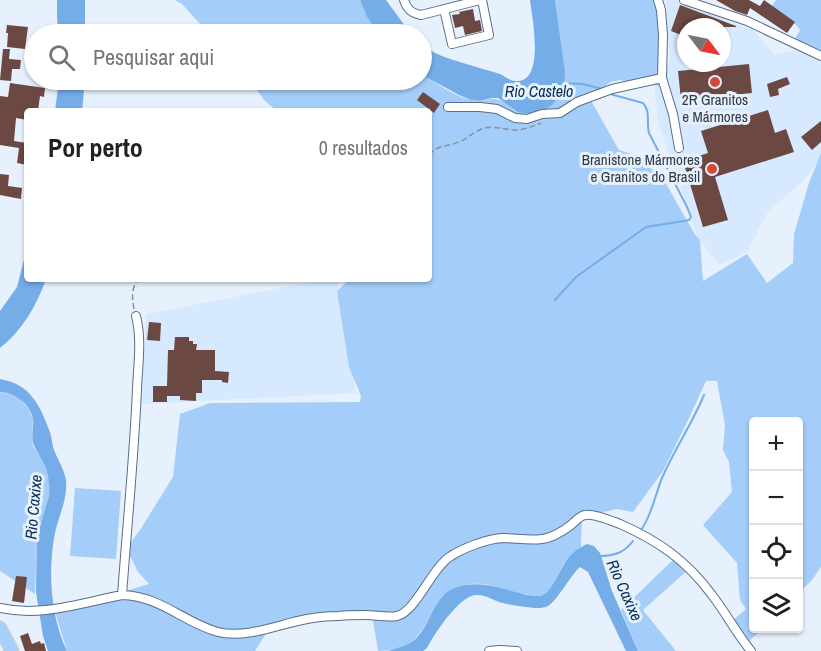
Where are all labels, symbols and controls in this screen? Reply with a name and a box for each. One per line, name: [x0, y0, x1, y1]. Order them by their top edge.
north arrow: [677, 18, 731, 72]
search box: [24, 24, 432, 90]
icon: search: [45, 41, 78, 74]
text: Pesquisar aqui: [93, 42, 214, 72]
marker: 2R Granitos e Mármores: [708, 75, 722, 89]
water label: Rio Castelo: [505, 80, 573, 102]
place label: 2R Granitos e Mármores: [682, 89, 748, 127]
text: Por perto: [48, 130, 143, 165]
text: 0 resultados: [319, 134, 408, 161]
place label: Branistone Mármores e Granitos do Brasil: [582, 149, 700, 187]
marker: Branistone Mármores e Granitos do Brasil: [705, 162, 719, 176]
map controls: [749, 417, 803, 633]
button: +: [749, 417, 803, 471]
button: −: [749, 471, 803, 525]
water label: Rio Caxixe: [19, 474, 47, 540]
button: locate: [749, 525, 803, 579]
water label: Rio Caxixe: [602, 556, 648, 624]
button: layers: [749, 579, 803, 633]

